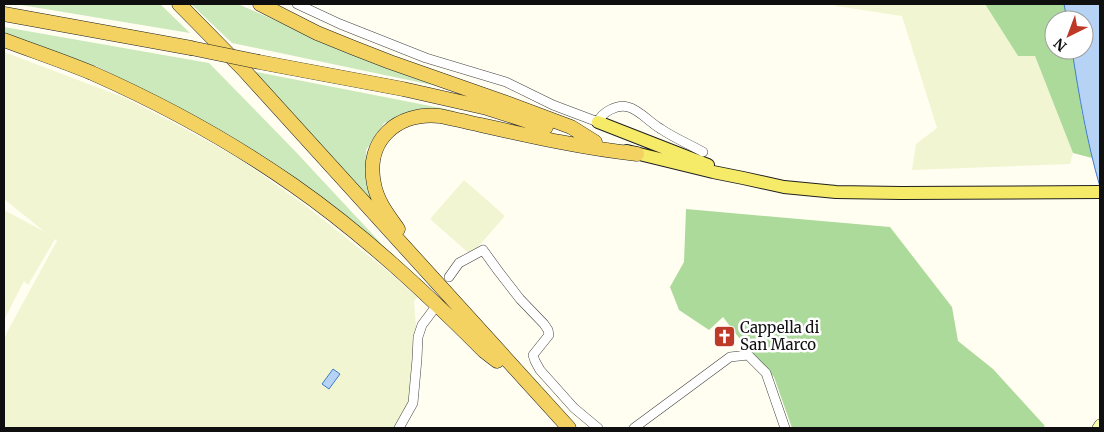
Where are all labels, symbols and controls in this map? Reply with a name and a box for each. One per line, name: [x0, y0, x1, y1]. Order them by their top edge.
north arrow: [1044, 10, 1094, 60]
text: N: [1050, 34, 1070, 55]
place label: Cappella di San Marco: [740, 318, 819, 354]
church icon: Cappella di San Marco: [712, 324, 736, 348]

